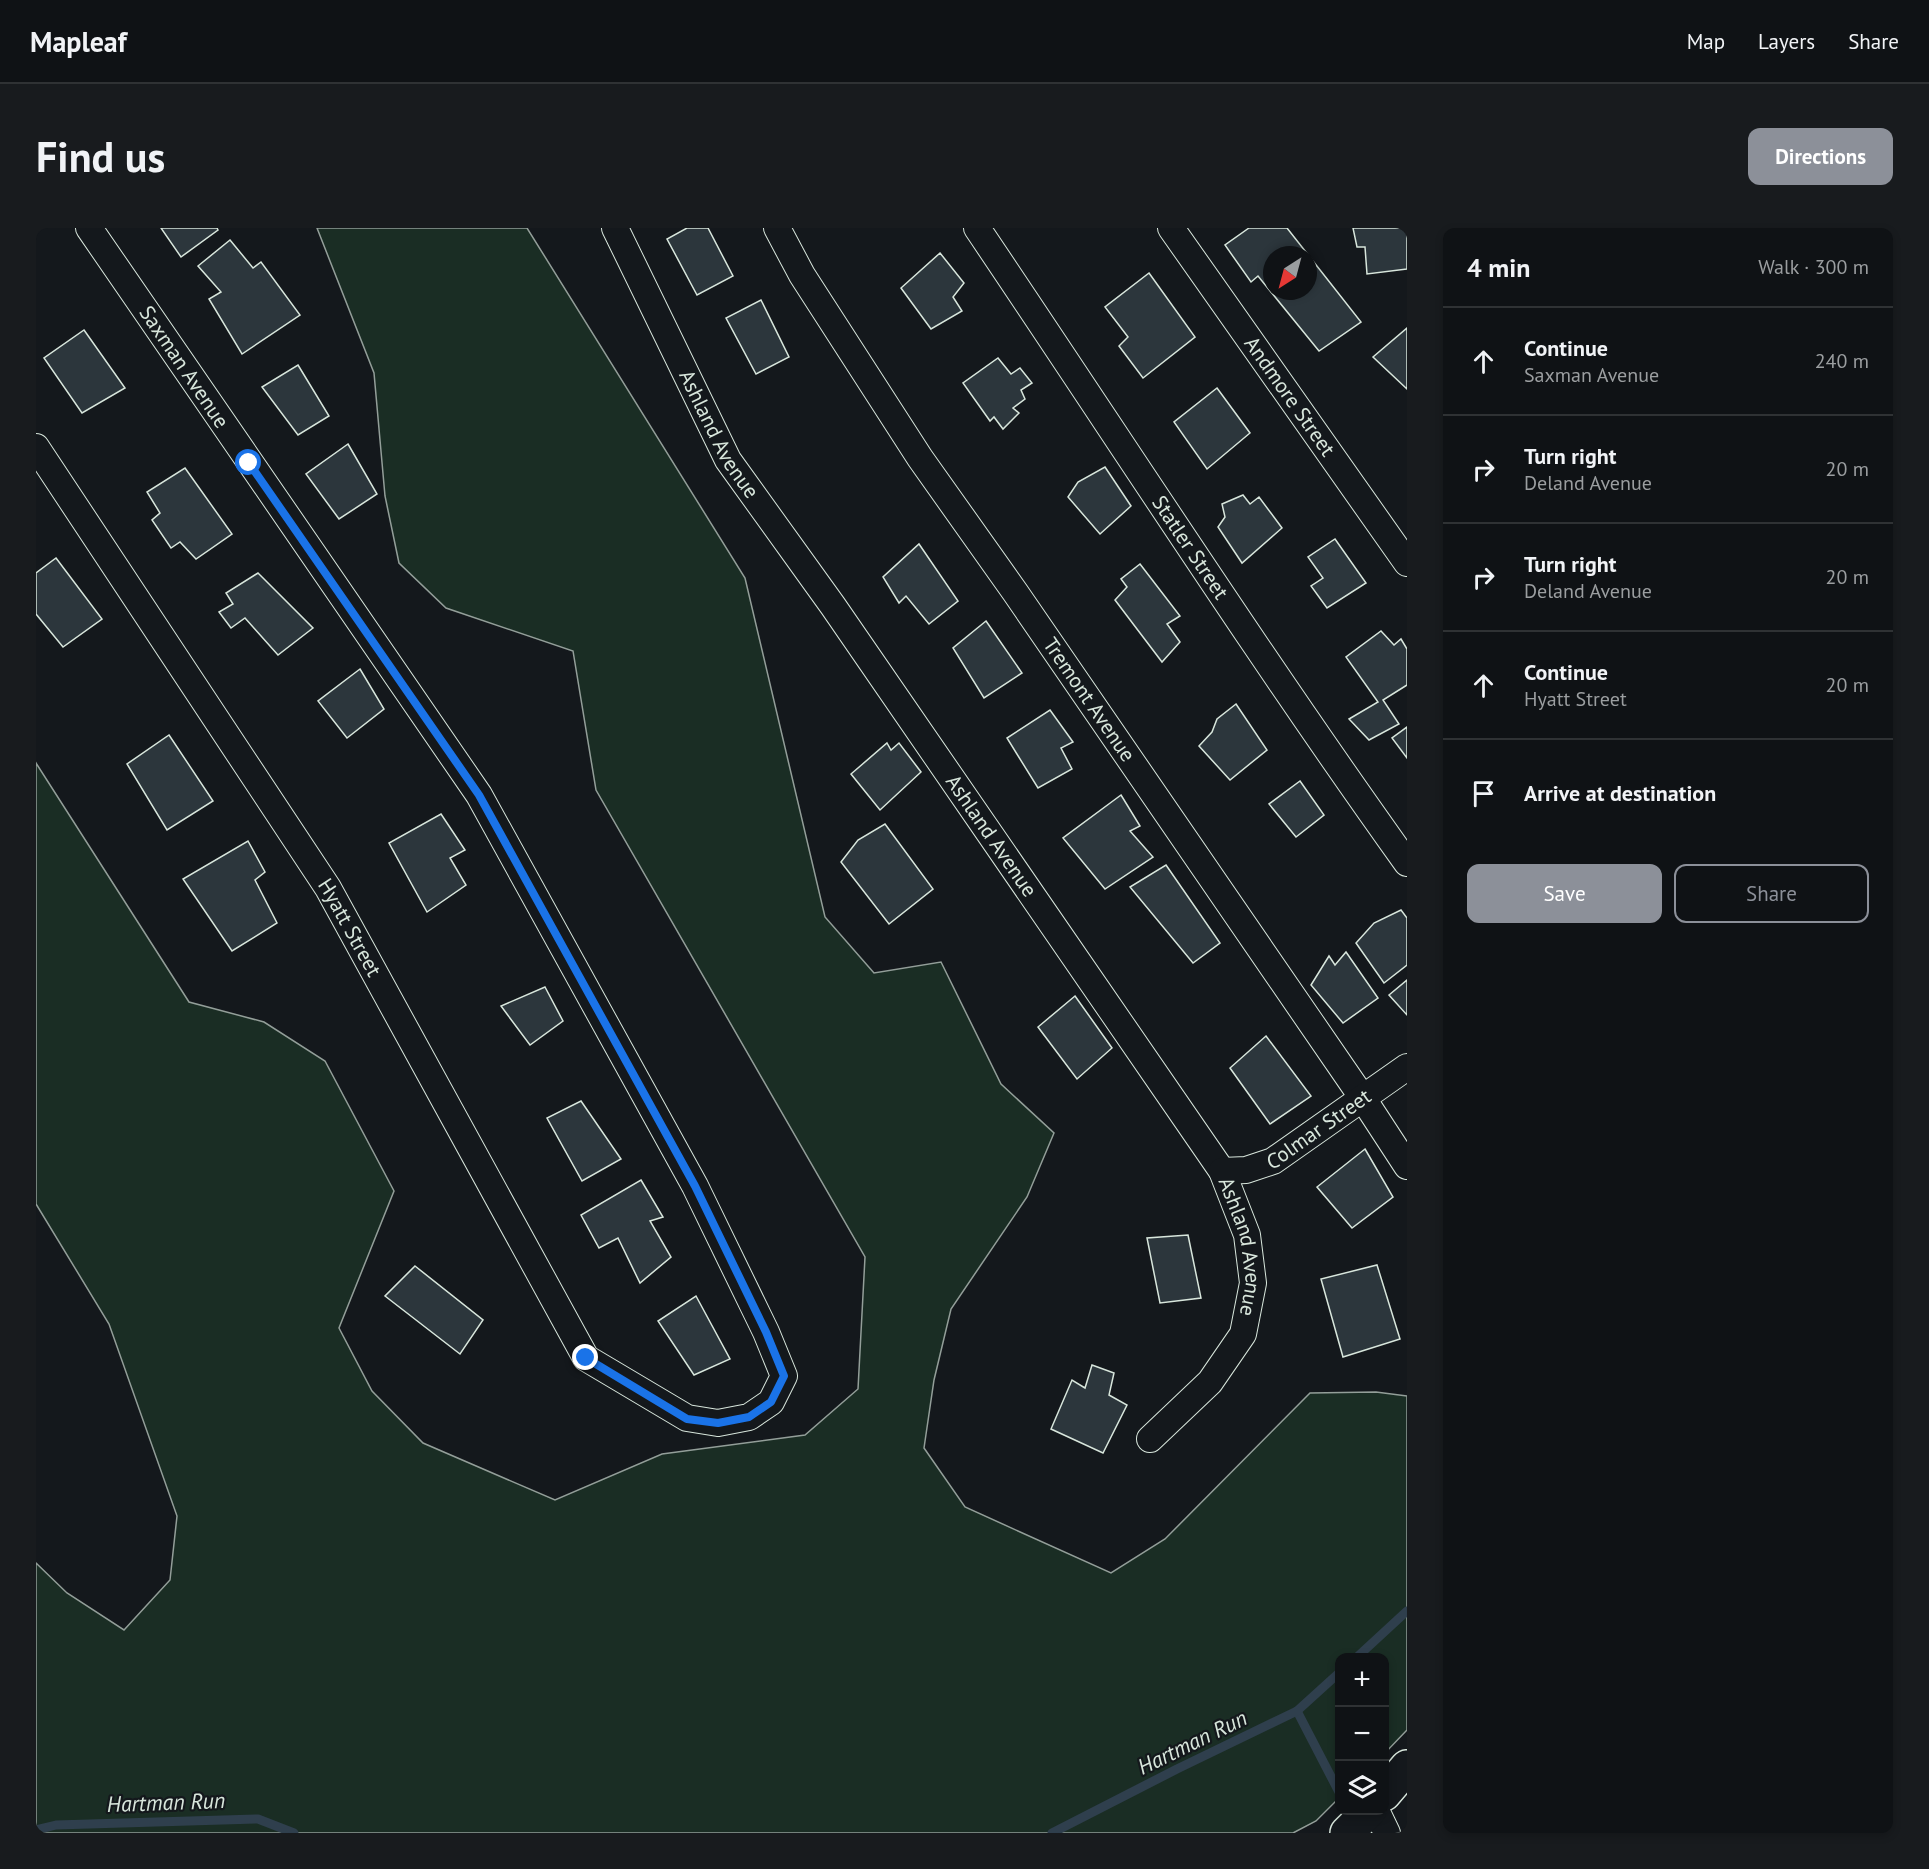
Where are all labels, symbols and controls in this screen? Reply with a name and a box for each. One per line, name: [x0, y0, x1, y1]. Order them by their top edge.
text: Mapleaf: [30, 23, 127, 60]
text: Map: [1687, 28, 1725, 55]
text: Layers: [1758, 28, 1815, 55]
text: Share: [1848, 28, 1899, 55]
button: Directions: [1748, 128, 1893, 185]
text: Find us: [36, 129, 165, 184]
north arrow: [1263, 246, 1317, 300]
text: 4 min: [1467, 251, 1530, 284]
text: Walk · 300 m: [1758, 254, 1869, 280]
street label: Saxman Avenue: [134, 300, 235, 433]
street label: Andmore Street: [1239, 331, 1342, 461]
text: Continue: [1524, 334, 1608, 362]
icon: ahead: [1467, 345, 1500, 378]
text: 240 m: [1815, 348, 1869, 374]
text: Saxman Avenue: [1524, 362, 1659, 388]
street label: Ashland Avenue: [673, 365, 765, 504]
text: Turn right: [1524, 442, 1616, 470]
route start: [235, 449, 261, 475]
icon: right: [1467, 453, 1500, 486]
text: 20 m: [1826, 456, 1869, 482]
text: Deland Avenue: [1524, 470, 1652, 496]
street label: Statler Street: [1146, 490, 1235, 604]
text: Turn right: [1524, 550, 1616, 578]
icon: right: [1467, 561, 1500, 594]
text: 20 m: [1826, 564, 1869, 590]
text: Deland Avenue: [1524, 578, 1652, 604]
street label: Tremont Avenue: [1037, 632, 1142, 767]
text: Continue: [1524, 658, 1608, 686]
icon: ahead: [1467, 669, 1500, 702]
text: 20 m: [1826, 672, 1869, 698]
text: Hyatt Street: [1524, 686, 1627, 712]
street label: Ashland Avenue: [940, 769, 1043, 902]
icon: arrive: [1467, 777, 1500, 810]
text: Arrive at destination: [1524, 779, 1716, 807]
button: Save: [1467, 864, 1662, 923]
button: Share: [1674, 864, 1869, 923]
street label: Hyatt Street: [312, 873, 388, 981]
street label: Colmar Street: [1263, 1082, 1376, 1175]
street label: Ashland Avenue: [1213, 1173, 1267, 1318]
route end: [572, 1344, 598, 1370]
map controls: [1335, 1653, 1389, 1815]
button: +: [1335, 1653, 1389, 1707]
water label: Hartman Run: [1133, 1703, 1251, 1781]
button: −: [1335, 1707, 1389, 1761]
button: layers: [1335, 1761, 1389, 1815]
water label: Hartman Run: [106, 1786, 226, 1818]

